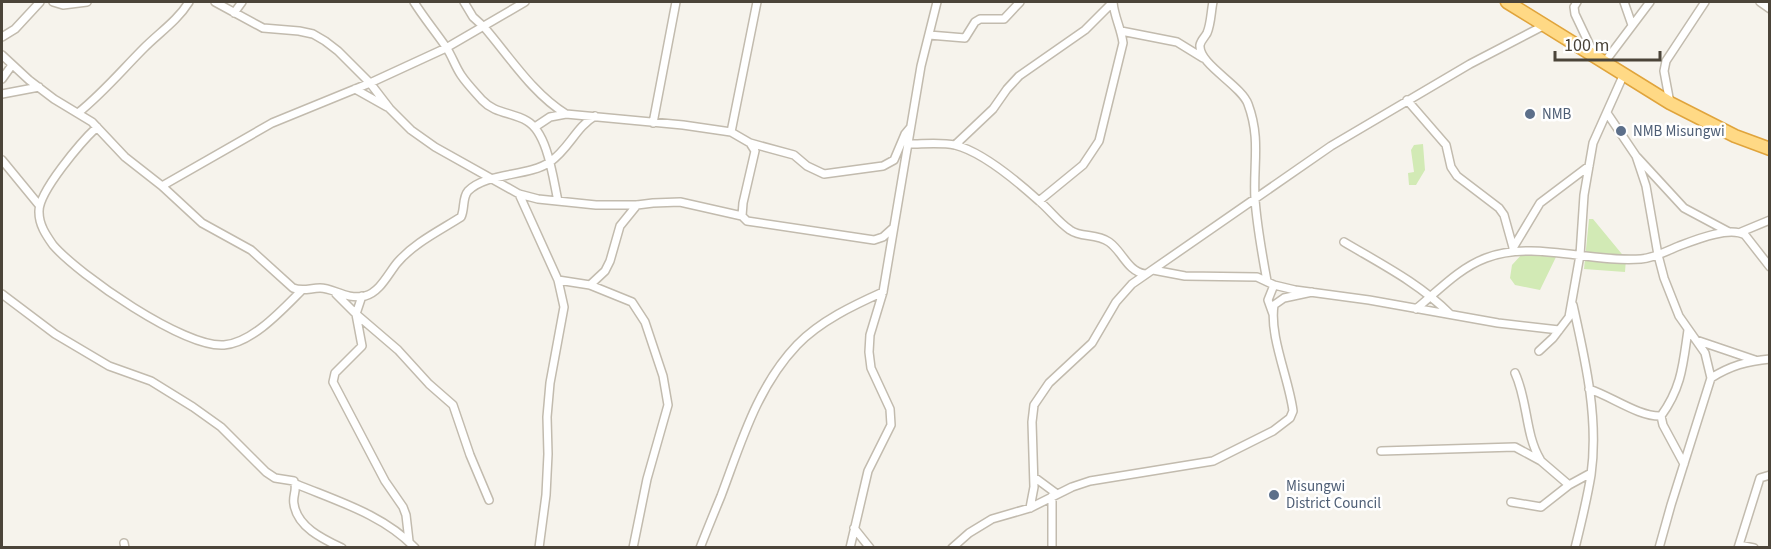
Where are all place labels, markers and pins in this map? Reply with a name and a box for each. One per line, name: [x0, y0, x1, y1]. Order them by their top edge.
place label: NMB: [1542, 104, 1572, 125]
marker: NMB: [1523, 107, 1537, 121]
place label: NMB Misungwi: [1633, 121, 1725, 142]
marker: NMB Misungwi: [1614, 124, 1628, 138]
place label: Misungwi District Council: [1286, 476, 1381, 514]
marker: Misungwi District Council: [1267, 488, 1281, 502]

